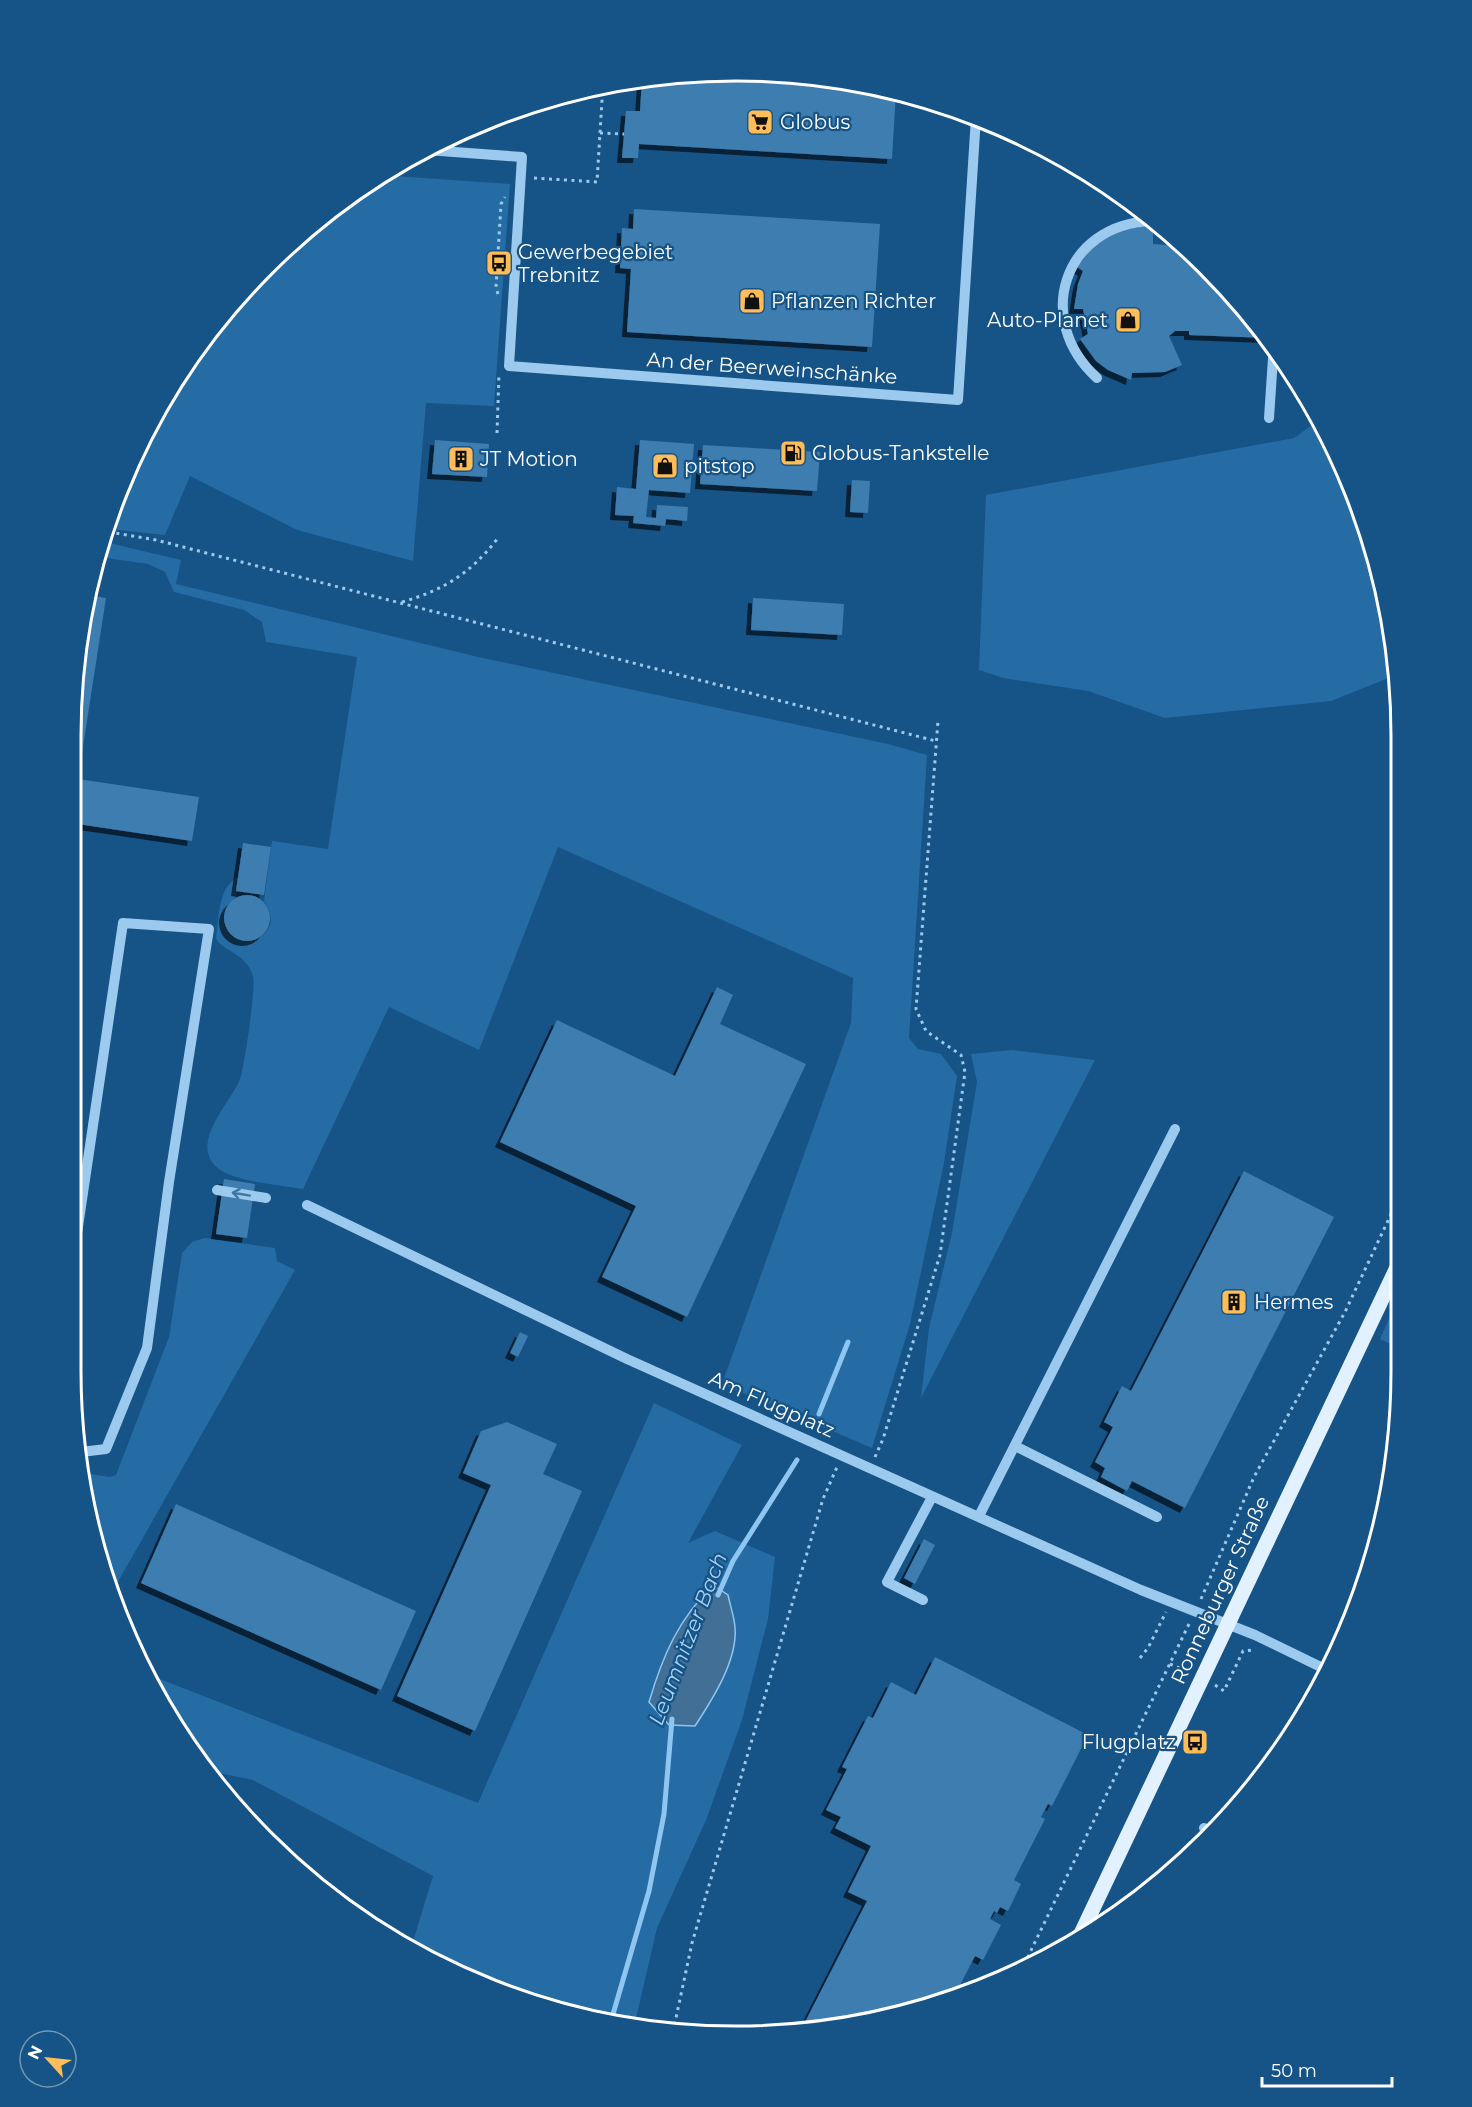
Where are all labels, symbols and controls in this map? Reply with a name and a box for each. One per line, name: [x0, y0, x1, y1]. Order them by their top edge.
supermarket icon: Globus: [745, 107, 775, 137]
place label: Globus: [780, 110, 850, 134]
place label: Gewerbegebiet Trebnitz: [518, 240, 673, 287]
bus stop icon: Gewerbegebiet Trebnitz: [484, 248, 514, 278]
shop icon: Pflanzen Richter: [737, 286, 767, 316]
place label: Pflanzen Richter: [771, 289, 936, 313]
shop icon: Auto-Planet: [1113, 305, 1143, 335]
place label: Auto-Planet: [987, 308, 1108, 332]
street label: An der Beerweinschänke: [646, 347, 898, 389]
fuel station icon: Globus-Tankstelle: [778, 438, 808, 468]
place label: Globus-Tankstelle: [812, 441, 989, 465]
building icon: JT Motion: [446, 444, 476, 474]
place label: JT Motion: [479, 447, 578, 471]
shop icon: pitstop: [650, 451, 680, 481]
place label: pitstop: [684, 454, 755, 478]
one-way arrow: [232, 1188, 252, 1199]
building icon: Hermes: [1219, 1287, 1249, 1317]
place label: Hermes: [1254, 1290, 1334, 1314]
street label: Am Flugplatz: [705, 1366, 839, 1442]
street label: Ronneburger Straße: [1166, 1492, 1274, 1688]
water label: Leumnitzer Bach: [643, 1549, 732, 1729]
bus stop icon: Flugplatz: [1180, 1727, 1210, 1757]
place label: Flugplatz: [1082, 1730, 1176, 1754]
north arrow: [18, 2029, 78, 2089]
text: N: [24, 2042, 46, 2062]
scale bar: [1262, 2050, 1392, 2088]
text: 50 m: [1271, 2060, 1317, 2082]

